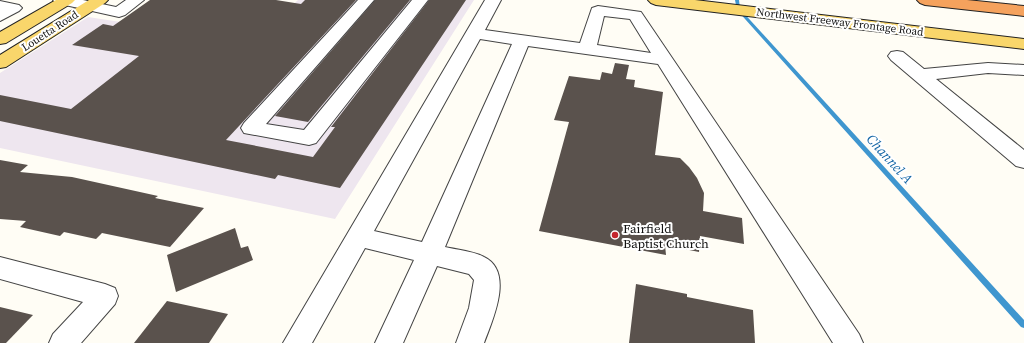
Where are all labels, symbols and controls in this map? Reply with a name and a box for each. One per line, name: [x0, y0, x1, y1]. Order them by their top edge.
street label: Northwest Freeway Frontage Road: [756, 4, 925, 40]
street label: Louetta Road: [19, 7, 82, 55]
water label: Channel A: [862, 130, 918, 188]
place label: Fairfield Baptist Church: [623, 220, 709, 252]
marker: Fairfield Baptist Church: [610, 230, 620, 240]

